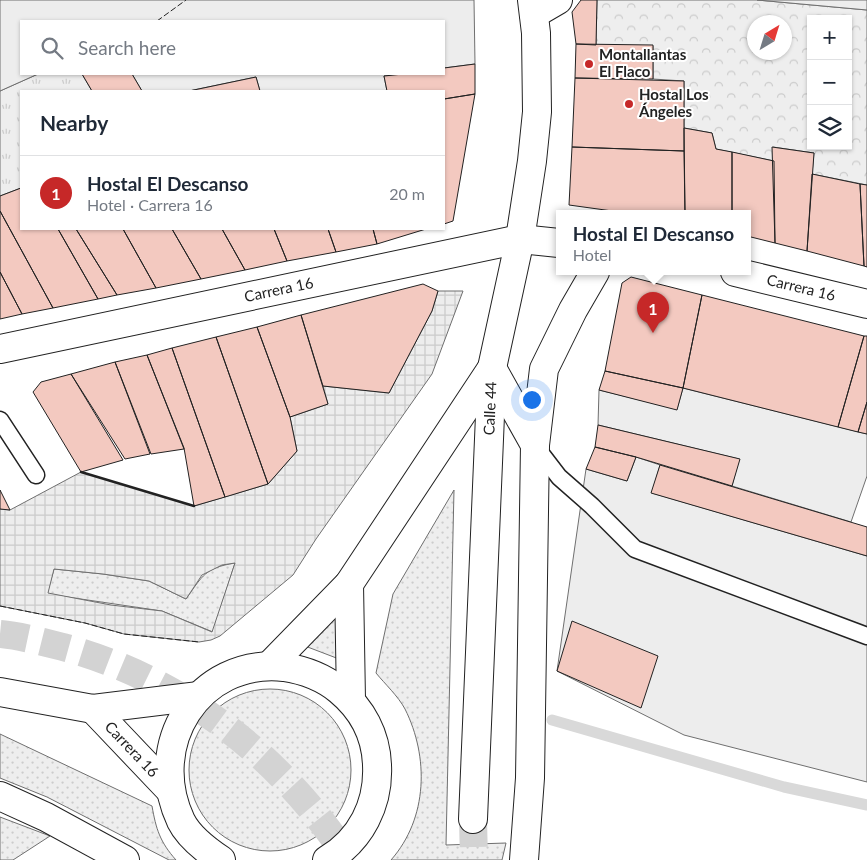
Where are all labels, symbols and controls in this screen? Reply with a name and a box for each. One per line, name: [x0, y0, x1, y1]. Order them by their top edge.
north arrow: [747, 15, 792, 60]
map controls: [807, 15, 852, 150]
button: +: [807, 15, 852, 60]
search box: [20, 20, 445, 75]
icon: search: [38, 34, 66, 62]
text: Search here: [78, 36, 176, 59]
place label: Montallantas El Flaco: [599, 45, 687, 80]
marker: Montallantas El Flaco: [583, 58, 595, 70]
button: −: [807, 60, 852, 105]
place label: Hostal Los Ángeles: [638, 85, 709, 120]
marker: Hostal Los Ángeles: [623, 98, 635, 110]
button: layers: [807, 105, 852, 150]
text: Nearby: [40, 110, 108, 135]
text: Hostal El Descanso: [87, 172, 249, 195]
text: 1: [51, 184, 61, 203]
text: 20 m: [389, 184, 425, 203]
text: Hotel · Carrera 16: [87, 195, 213, 214]
popup: [556, 210, 751, 275]
text: Hostal El Descanso: [573, 222, 734, 245]
text: Hotel: [573, 245, 612, 264]
street label: Carrera 16: [765, 270, 838, 304]
street label: Carrera 16: [242, 273, 315, 305]
pin: 1: [637, 292, 669, 333]
street label: Calle 44: [479, 381, 499, 436]
your location: [519, 387, 545, 413]
street label: Carrera 16: [102, 717, 163, 781]

